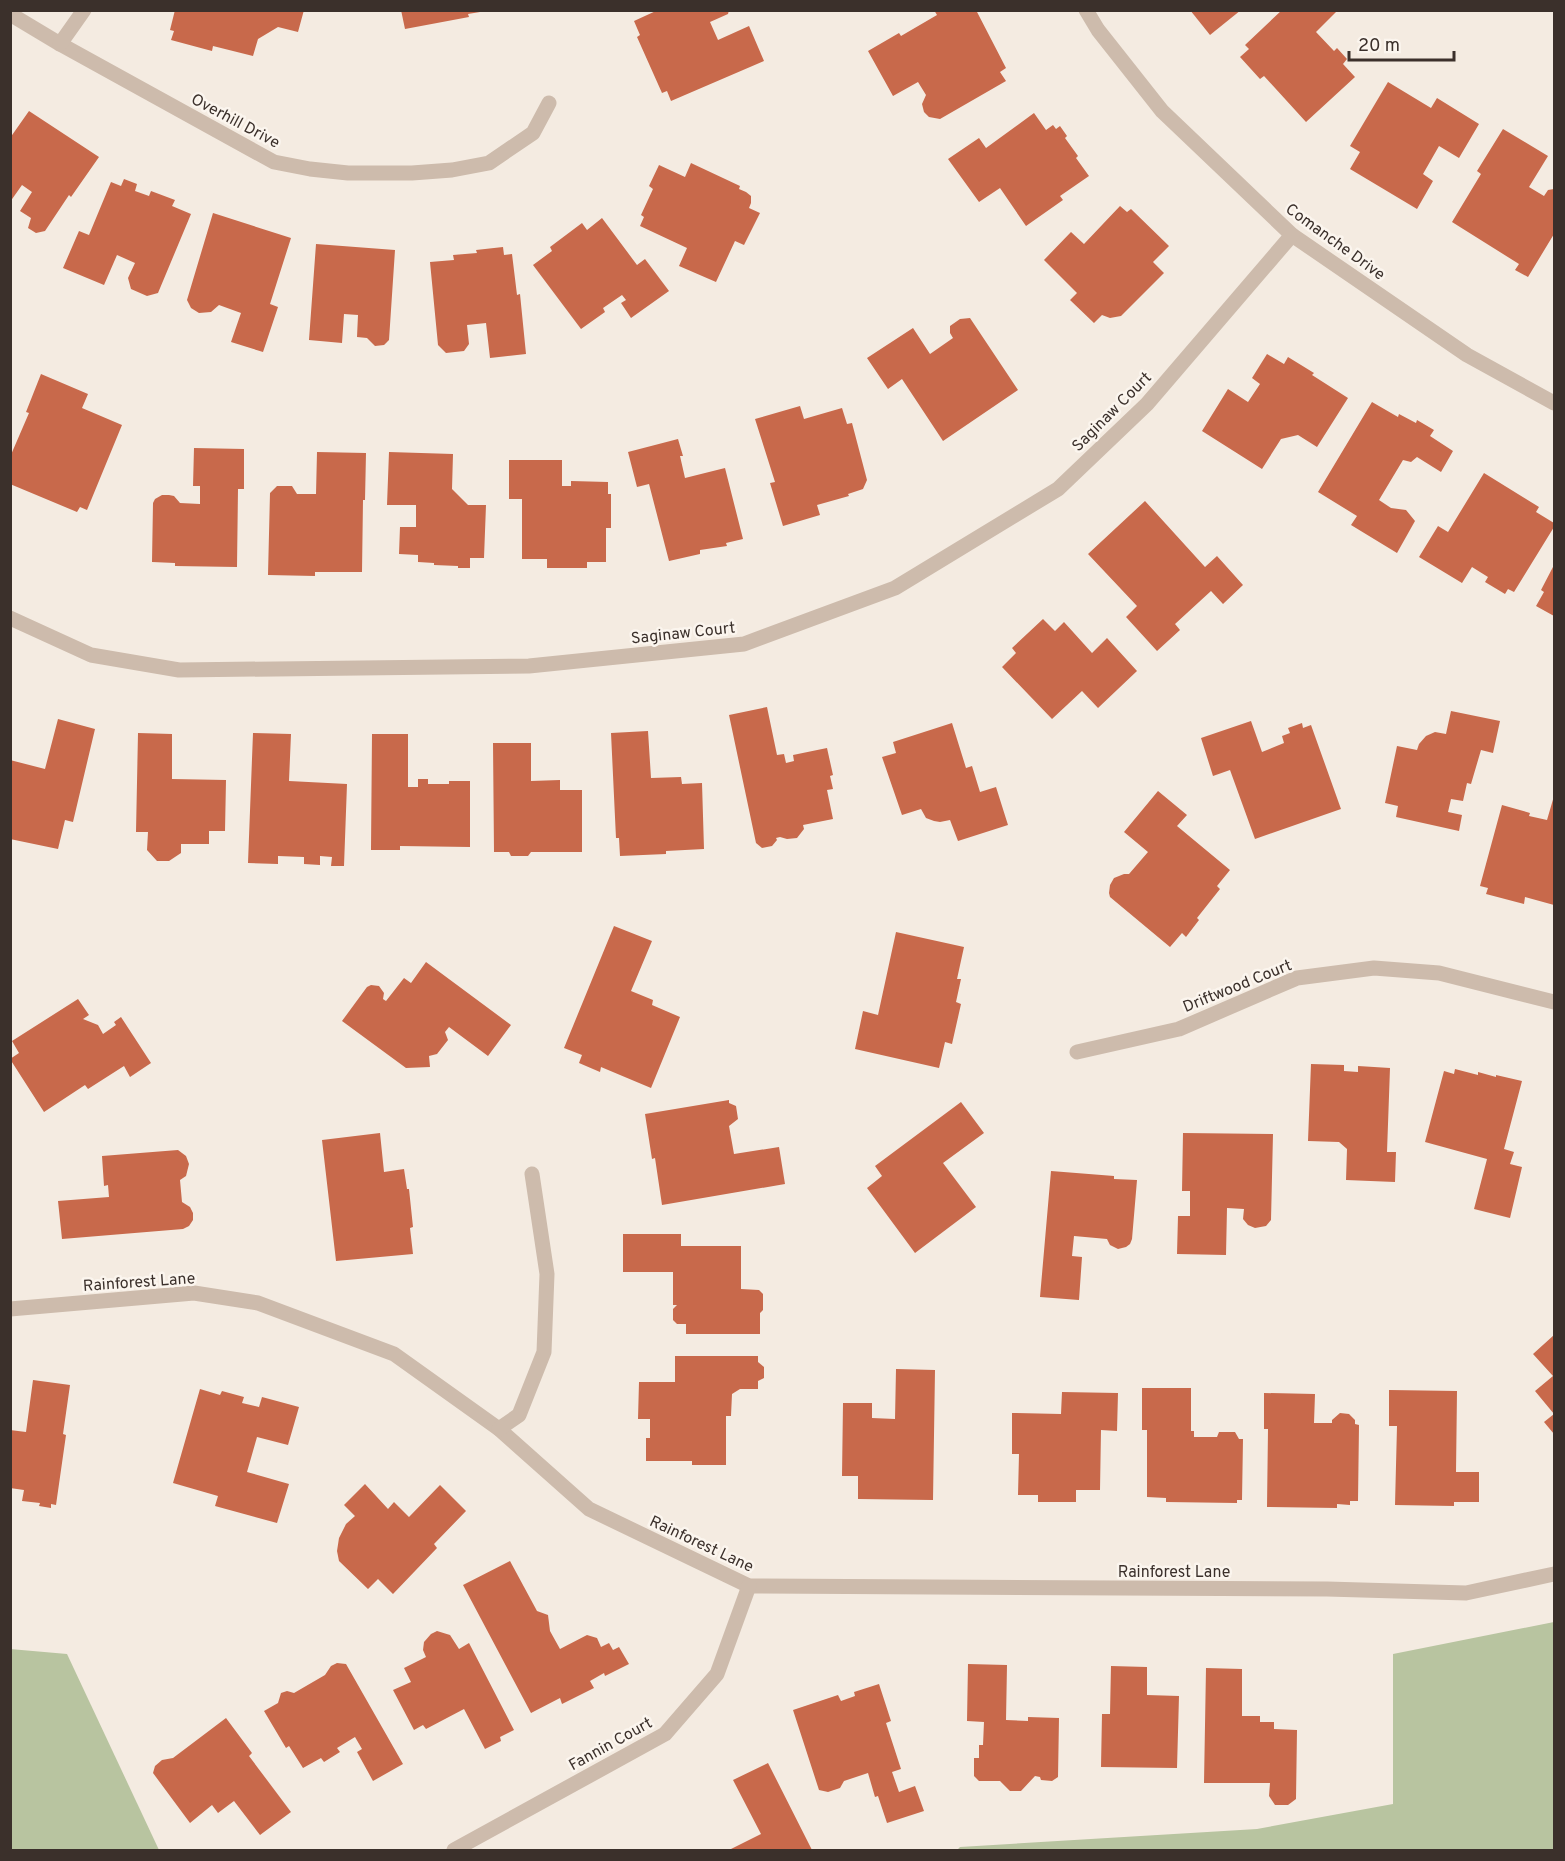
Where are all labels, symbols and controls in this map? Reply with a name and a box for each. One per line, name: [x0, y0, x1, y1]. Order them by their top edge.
scale bar: [1349, 24, 1454, 62]
text: 20 m: [1358, 35, 1400, 58]
street label: Overhill Drive: [187, 90, 283, 154]
street label: Comanche Drive: [1281, 200, 1389, 285]
street label: Saginaw Court: [1068, 368, 1157, 457]
street label: Saginaw Court: [630, 619, 736, 649]
street label: Driftwood Court: [1180, 956, 1295, 1018]
street label: Rainforest Lane: [82, 1269, 196, 1297]
street label: Rainforest Lane: [646, 1512, 756, 1578]
street label: Rainforest Lane: [1118, 1563, 1230, 1583]
street label: Fannin Court: [566, 1714, 656, 1776]

